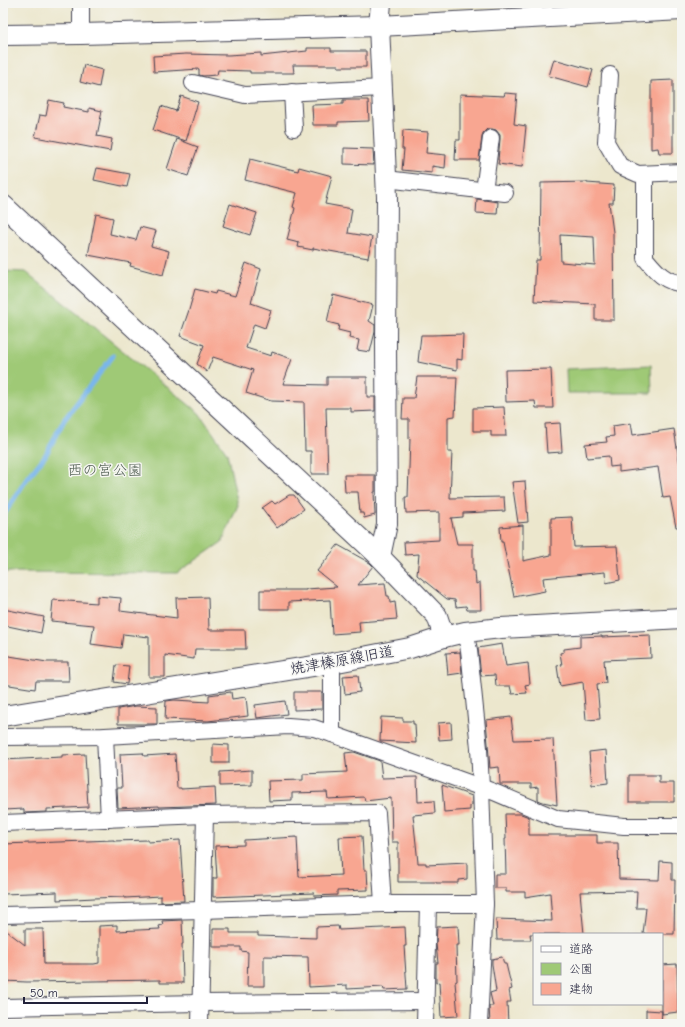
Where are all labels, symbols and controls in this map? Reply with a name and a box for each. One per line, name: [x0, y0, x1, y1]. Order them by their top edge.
park label: 西の宮公園: [67, 461, 143, 479]
street label: 焼津榛原線旧道: [289, 642, 395, 678]
legend: [533, 933, 663, 1005]
text: 道路: [569, 942, 593, 956]
text: 公園: [569, 962, 593, 976]
scale bar: [24, 979, 147, 1005]
text: 建物: [569, 982, 593, 996]
text: 50 m: [30, 986, 58, 1000]

